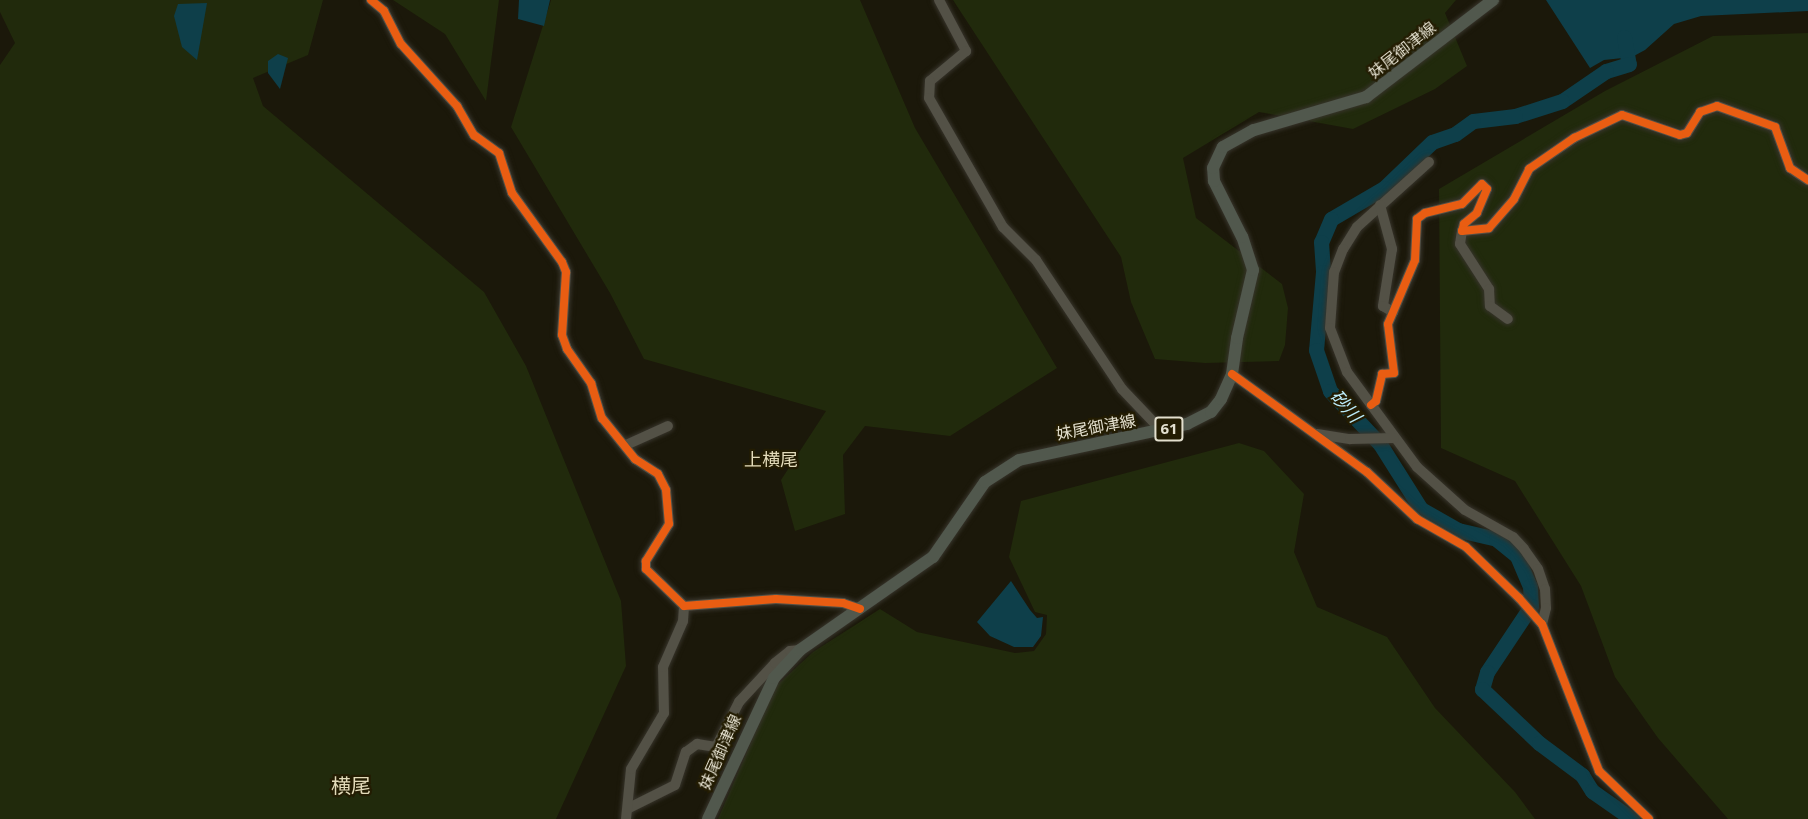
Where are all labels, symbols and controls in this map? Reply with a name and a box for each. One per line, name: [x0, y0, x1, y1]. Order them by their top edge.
street label: 妹尾御津線: [1365, 18, 1439, 82]
water label: 砂川: [1326, 385, 1366, 427]
street label: 妹尾御津線: [1055, 411, 1137, 443]
road number: 61: [1154, 417, 1184, 441]
district label: 上横尾: [744, 448, 798, 470]
street label: 妹尾御津線: [695, 712, 745, 792]
district label: 横尾: [331, 773, 371, 797]

